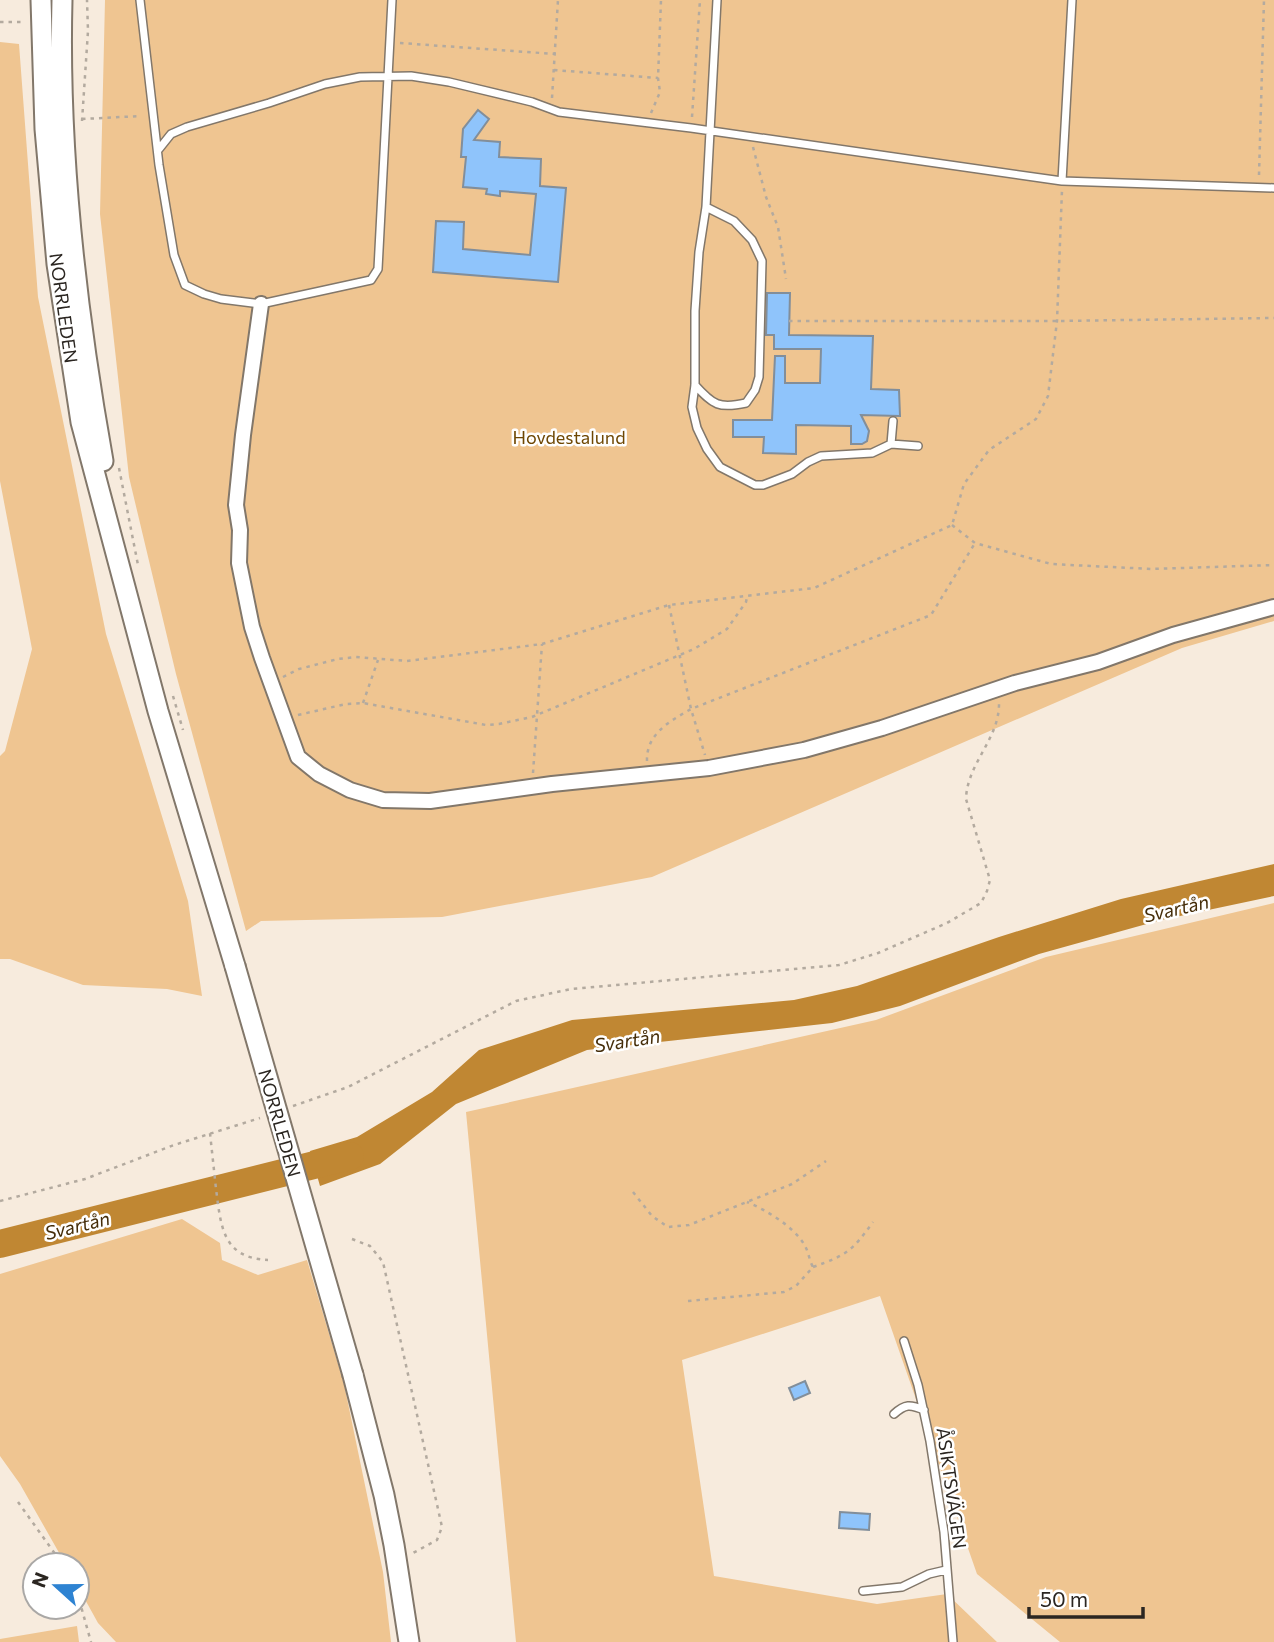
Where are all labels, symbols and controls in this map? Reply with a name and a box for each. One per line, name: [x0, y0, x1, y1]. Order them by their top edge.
street label: NORRLEDEN: [45, 252, 83, 364]
park label: Hovdestalund: [512, 426, 626, 448]
water label: Svartån: [1141, 889, 1211, 927]
water label: Svartån: [592, 1023, 662, 1057]
street label: NORRLEDEN: [254, 1067, 306, 1179]
water label: Svartån: [42, 1206, 112, 1244]
street label: ÅSIKTSVÄGEN: [933, 1426, 971, 1550]
north arrow: [21, 1551, 91, 1621]
text: N: [26, 1569, 53, 1591]
scale bar: [1029, 1576, 1143, 1620]
text: 50 m: [1040, 1586, 1088, 1611]

